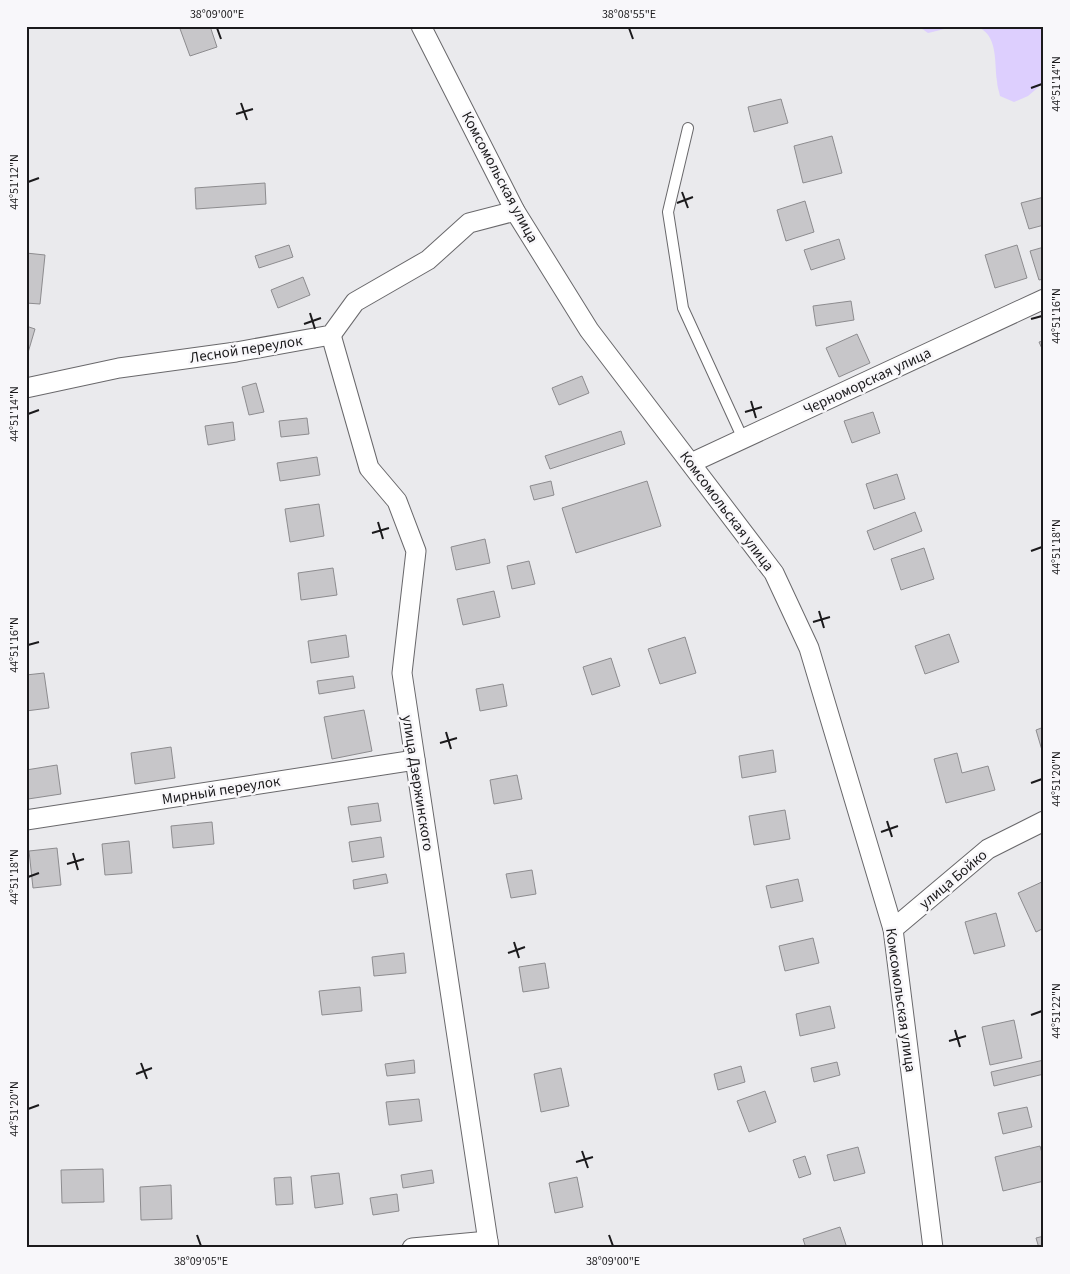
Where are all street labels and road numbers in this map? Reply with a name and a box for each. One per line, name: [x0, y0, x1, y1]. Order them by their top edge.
street label: Комсомольская улица: [456, 108, 543, 246]
street label: Лесной переулок: [188, 330, 304, 369]
street label: Черноморская улица: [800, 343, 935, 420]
street label: Комсомольская улица: [674, 447, 779, 576]
street label: улица Дзержинского: [396, 714, 439, 853]
street label: Мирный переулок: [160, 771, 282, 810]
street label: улица Бойко: [915, 845, 992, 914]
street label: Комсомольская улица: [880, 927, 921, 1074]

